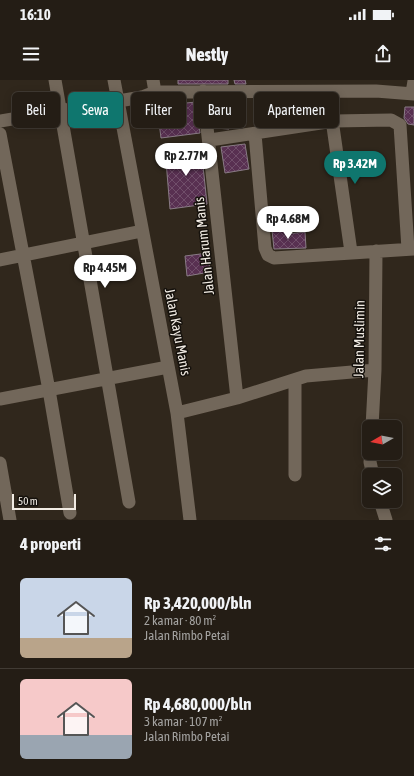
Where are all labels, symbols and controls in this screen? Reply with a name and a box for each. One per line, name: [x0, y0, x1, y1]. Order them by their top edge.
text: 16:10: [20, 6, 51, 23]
icon: menu: [20, 43, 42, 65]
icon: share: [372, 43, 394, 65]
text: Nestly: [186, 44, 228, 65]
chip: Beli: [12, 92, 60, 128]
chip: Sewa: [68, 92, 123, 128]
chip: Filter: [131, 92, 186, 128]
chip: Baru: [194, 92, 246, 128]
chip: Apartemen: [254, 92, 339, 128]
pin: Rp 2.77M: [145, 143, 227, 177]
text: Rp 2.77M: [164, 148, 208, 163]
pin: Rp 3.42M: [314, 151, 396, 185]
text: Rp 3.42M: [333, 156, 377, 171]
street label: Jalan Harum Manis: [191, 196, 217, 296]
pin: Rp 4.68M: [247, 206, 329, 240]
text: Rp 4.68M: [266, 211, 310, 226]
pin: Rp 4.45M: [64, 255, 146, 289]
text: Rp 4.45M: [83, 260, 127, 275]
street label: Jalan Kayu Manis: [162, 287, 194, 377]
street label: Jalan Muslimin: [350, 300, 368, 378]
north arrow: [362, 420, 402, 460]
map controls: [362, 420, 402, 508]
button: layers: [362, 468, 402, 508]
scale bar: [12, 492, 76, 511]
text: 50 m: [18, 495, 38, 507]
icon: filters: [372, 533, 394, 555]
text: 4 properti: [20, 534, 81, 554]
text: Rp 3,420,000/bln: [144, 593, 251, 613]
icon: home: [52, 594, 100, 642]
text: 2 kamar · 80 m²: [144, 613, 216, 628]
text: Jalan Rimbo Petai: [144, 628, 230, 643]
text: Rp 4,680,000/bln: [144, 694, 251, 714]
icon: home: [52, 695, 100, 743]
text: 3 kamar · 107 m²: [144, 714, 222, 729]
text: Jalan Rimbo Petai: [144, 729, 230, 744]

